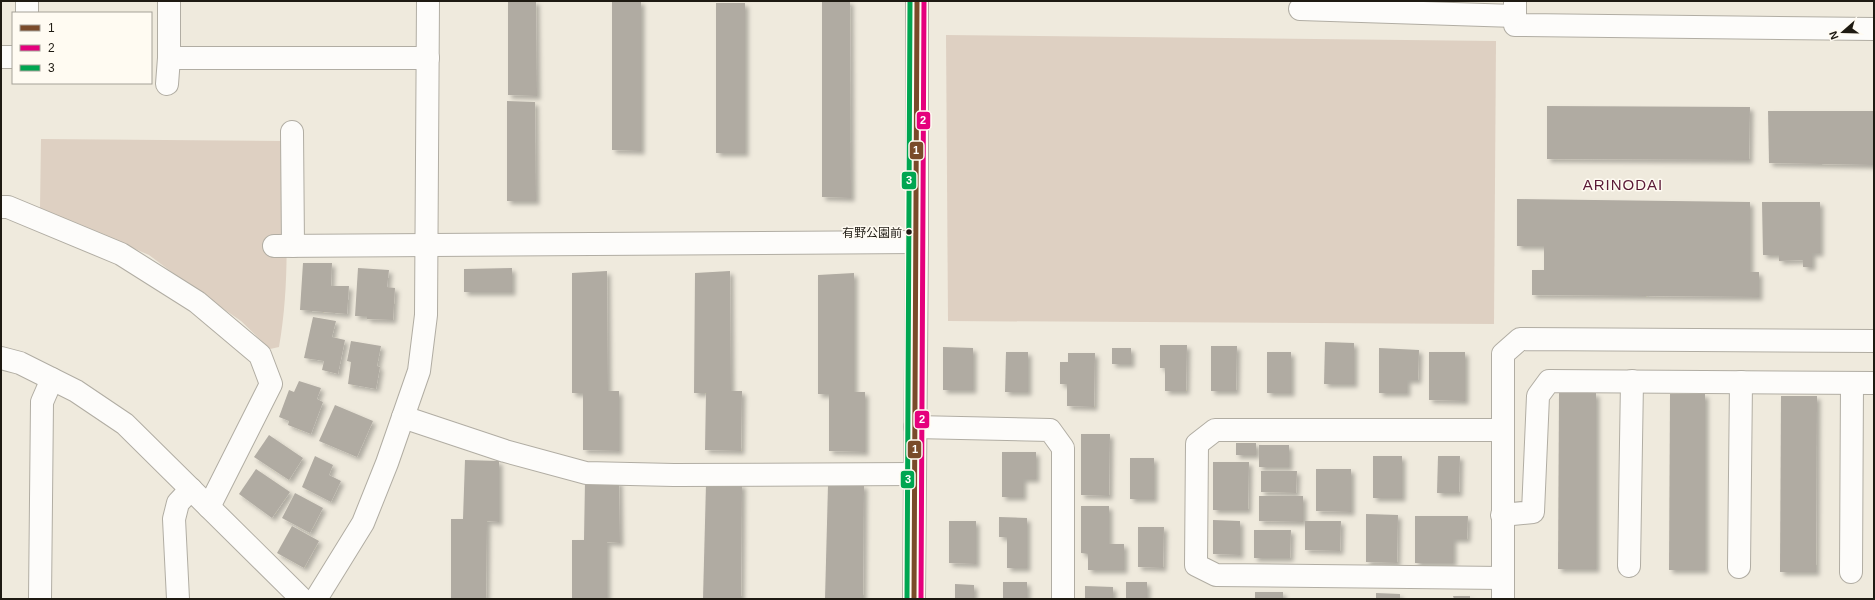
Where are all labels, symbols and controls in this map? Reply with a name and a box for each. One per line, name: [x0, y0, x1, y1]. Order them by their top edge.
legend: [12, 12, 152, 84]
north arrow: [1823, 12, 1863, 52]
text: 1: [48, 21, 55, 35]
text: N: [1827, 30, 1841, 41]
text: 2: [48, 41, 55, 55]
text: 3: [48, 61, 55, 75]
line badge: 2: [916, 111, 931, 130]
text: 2: [920, 114, 926, 126]
line badge: 1: [909, 141, 924, 160]
text: 1: [913, 144, 919, 156]
line badge: 3: [901, 171, 917, 190]
text: 3: [906, 174, 912, 186]
district label: ARINODAI: [1583, 176, 1663, 193]
place label: 有野公園前: [842, 226, 902, 240]
marker: 有野公園前: [904, 227, 914, 237]
line badge: 2: [914, 410, 930, 429]
text: 2: [919, 413, 925, 425]
line badge: 1: [907, 440, 922, 459]
text: 1: [912, 443, 918, 455]
line badge: 3: [900, 470, 915, 489]
text: 3: [905, 473, 911, 485]

